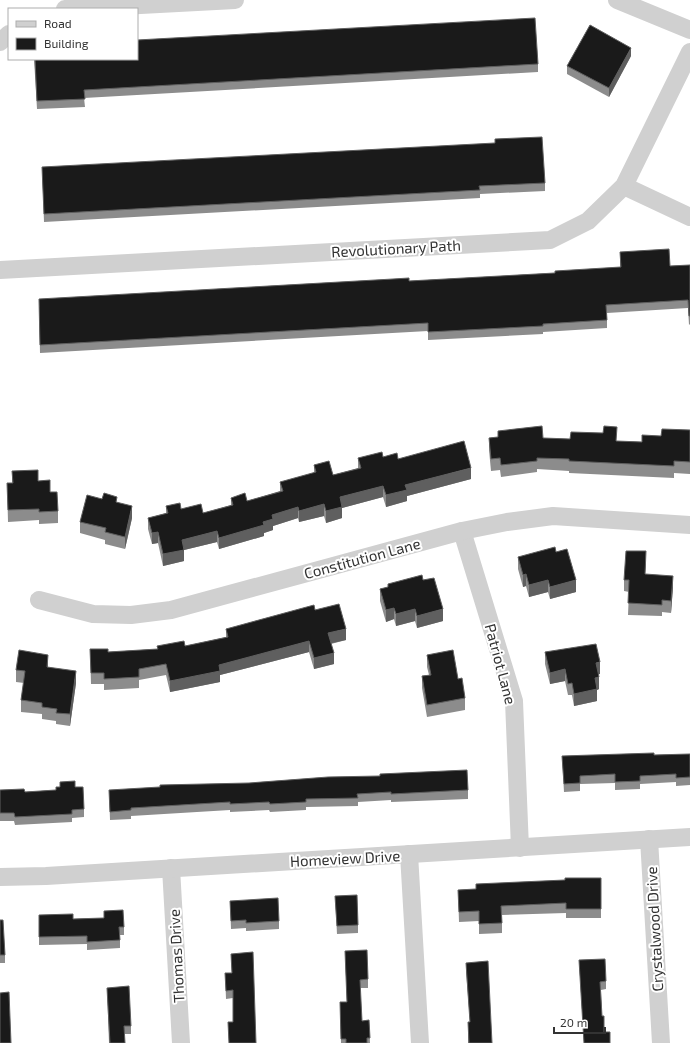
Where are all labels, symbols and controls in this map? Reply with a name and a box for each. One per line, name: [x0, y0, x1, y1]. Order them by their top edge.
legend: [8, 8, 138, 60]
text: Road: [44, 16, 72, 30]
text: Building: [44, 36, 89, 50]
street label: Revolutionary Path: [331, 236, 461, 260]
street label: Constitution Lane: [302, 534, 422, 582]
street label: Patriot Lane: [482, 622, 520, 706]
street label: Homeview Drive: [289, 846, 401, 870]
street label: Crystalwood Drive: [642, 866, 666, 992]
street label: Thomas Drive: [165, 909, 187, 1003]
scale bar: [554, 1009, 605, 1035]
text: 20 m: [560, 1015, 587, 1029]

